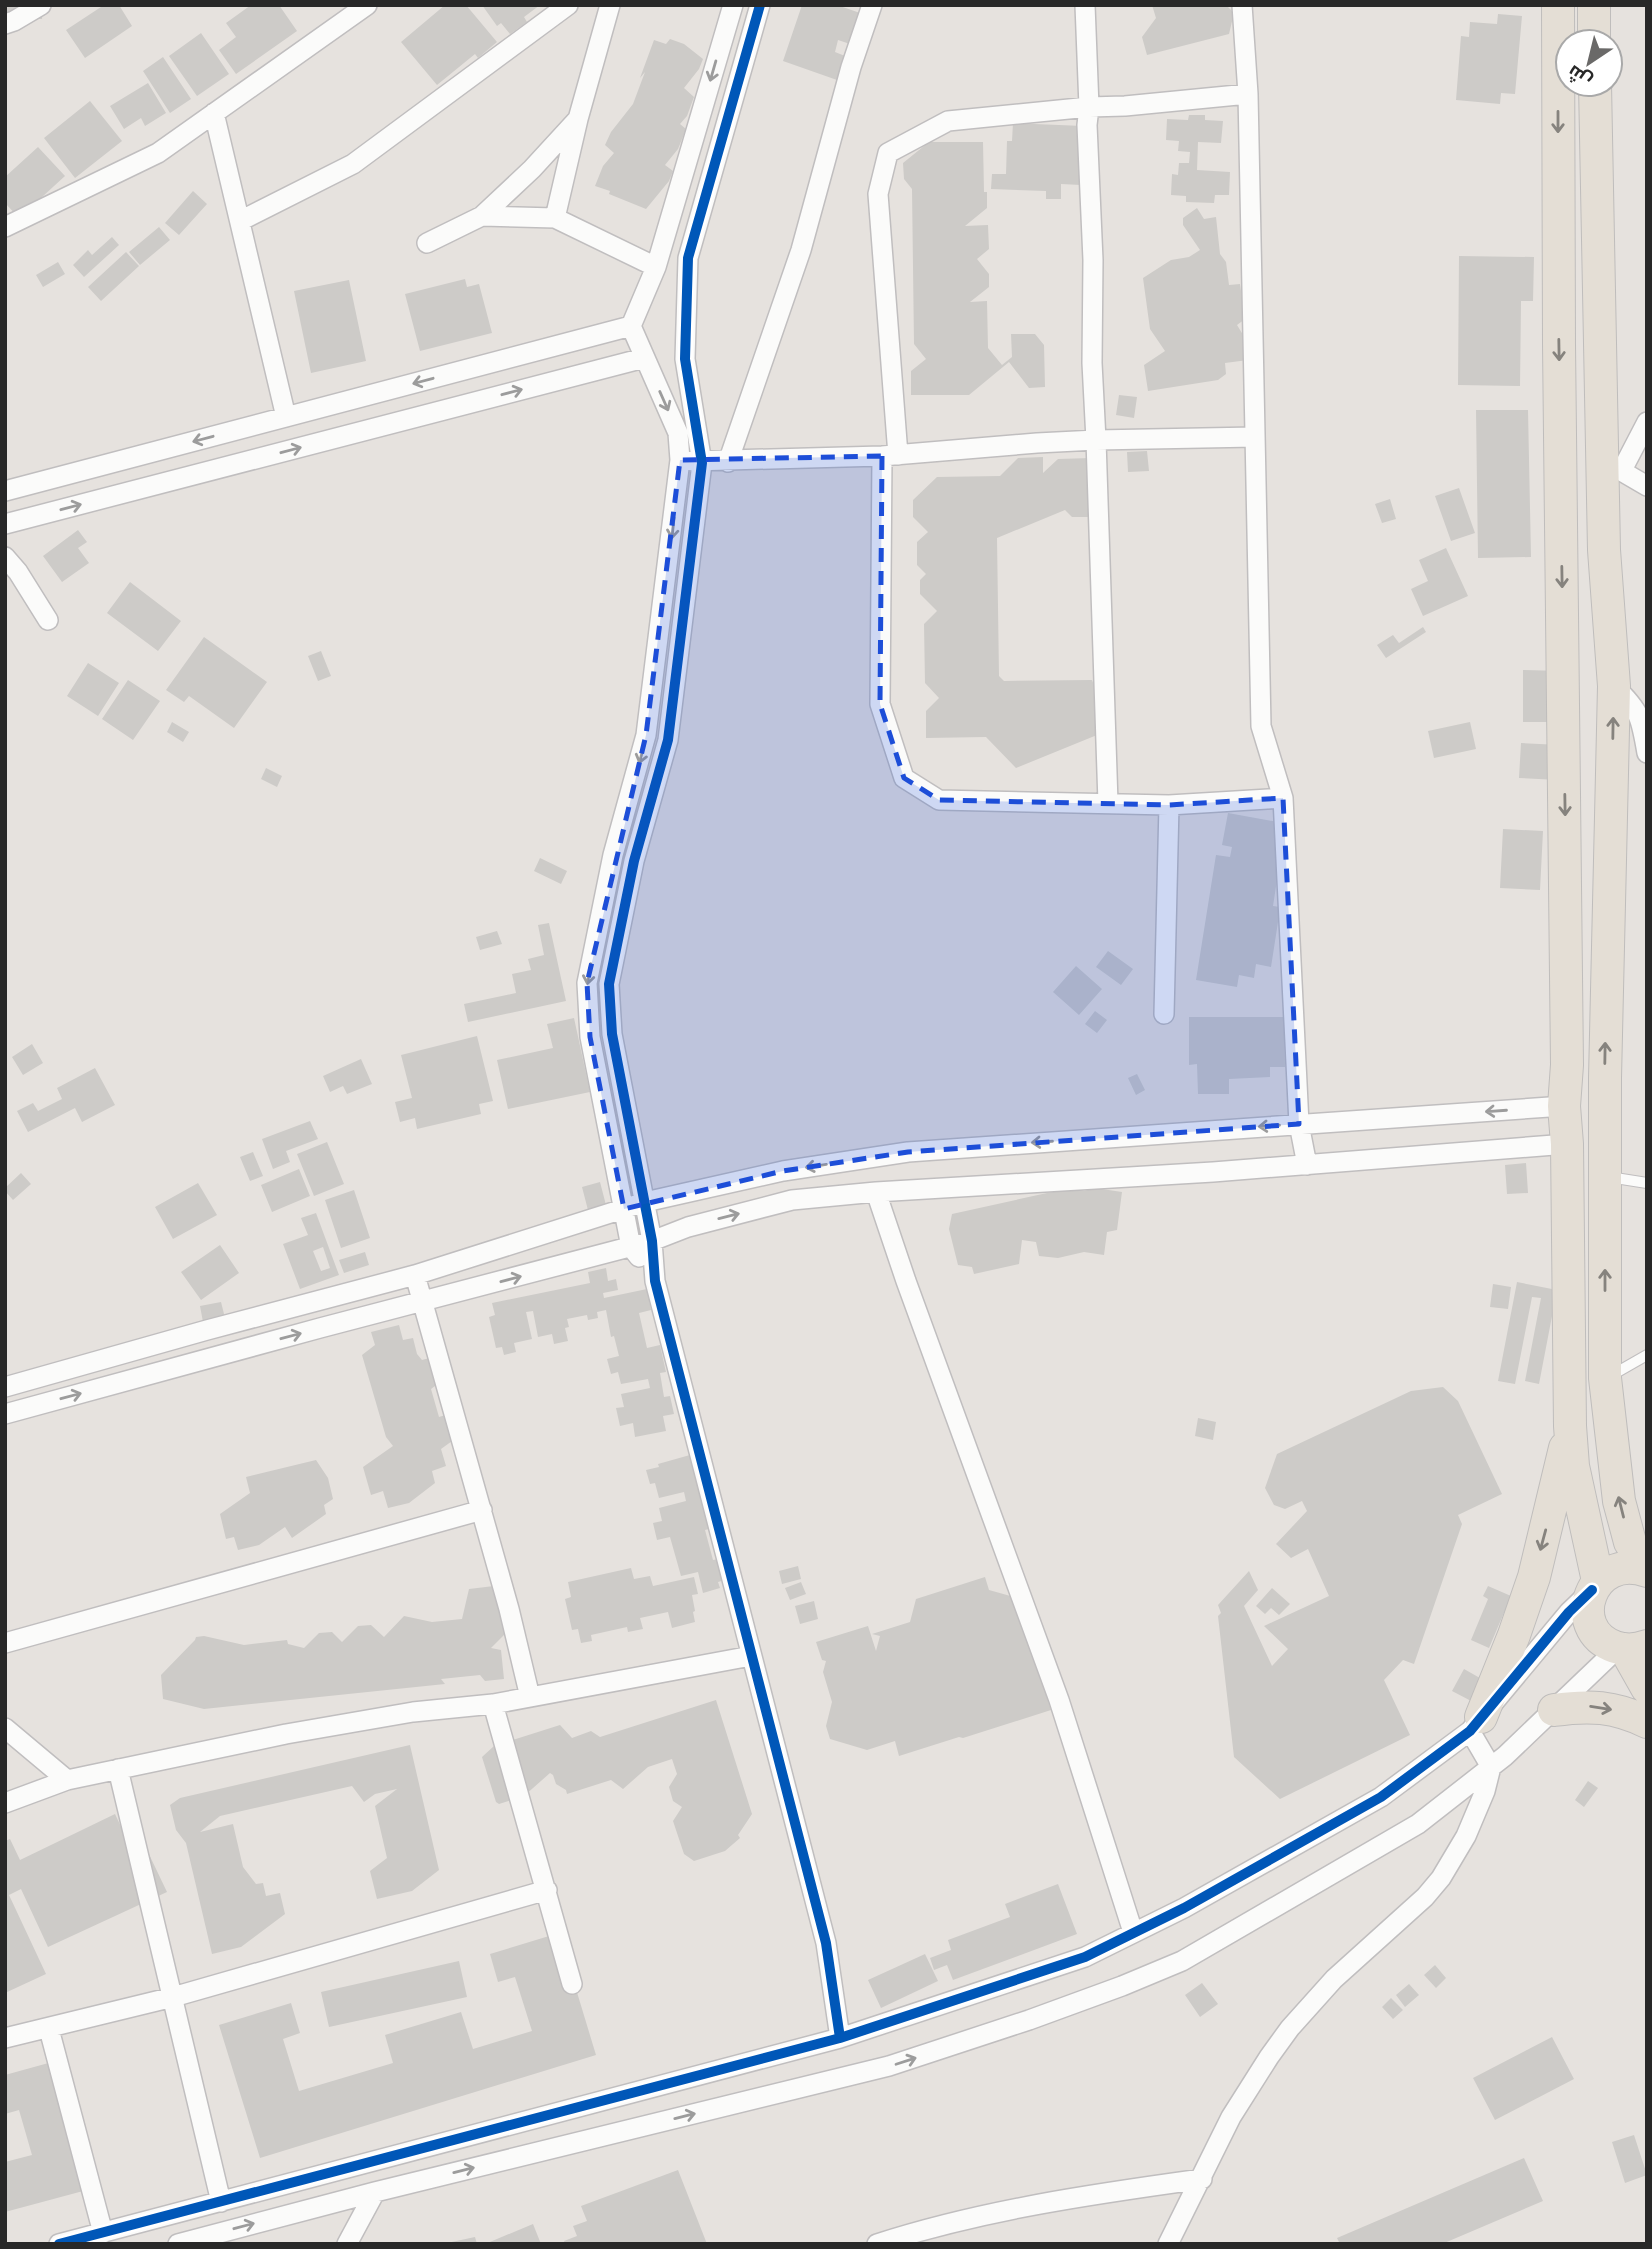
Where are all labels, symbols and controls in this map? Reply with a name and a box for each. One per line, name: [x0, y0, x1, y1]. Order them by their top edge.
north arrow: [1554, 28, 1624, 98]
text: ش: [1562, 58, 1597, 95]
one-way arrow: [706, 60, 719, 82]
one-way arrow: [1551, 111, 1565, 134]
one-way arrow: [1552, 338, 1566, 361]
one-way arrow: [412, 375, 435, 388]
one-way arrow: [500, 385, 522, 398]
one-way arrow: [658, 390, 671, 411]
one-way arrow: [192, 433, 215, 446]
one-way arrow: [280, 443, 302, 456]
one-way arrow: [59, 500, 82, 513]
one-way arrow: [666, 516, 679, 539]
one-way arrow: [1556, 566, 1569, 589]
one-way arrow: [1607, 716, 1620, 739]
one-way arrow: [634, 742, 647, 764]
one-way arrow: [1558, 793, 1572, 816]
one-way arrow: [582, 962, 595, 985]
one-way arrow: [1599, 1042, 1612, 1065]
one-way arrow: [1485, 1105, 1508, 1118]
one-way arrow: [1258, 1120, 1281, 1133]
one-way arrow: [1031, 1136, 1054, 1149]
one-way arrow: [805, 1160, 828, 1173]
one-way arrow: [717, 1209, 740, 1222]
one-way arrow: [1598, 1269, 1612, 1292]
one-way arrow: [499, 1272, 522, 1285]
one-way arrow: [279, 1329, 301, 1342]
one-way arrow: [60, 1389, 82, 1402]
one-way arrow: [1614, 1496, 1627, 1519]
one-way arrow: [1536, 1529, 1549, 1551]
one-way arrow: [1589, 1702, 1612, 1715]
one-way arrow: [895, 2053, 917, 2066]
one-way arrow: [673, 2109, 696, 2122]
one-way arrow: [453, 2163, 475, 2176]
one-way arrow: [233, 2219, 255, 2232]

